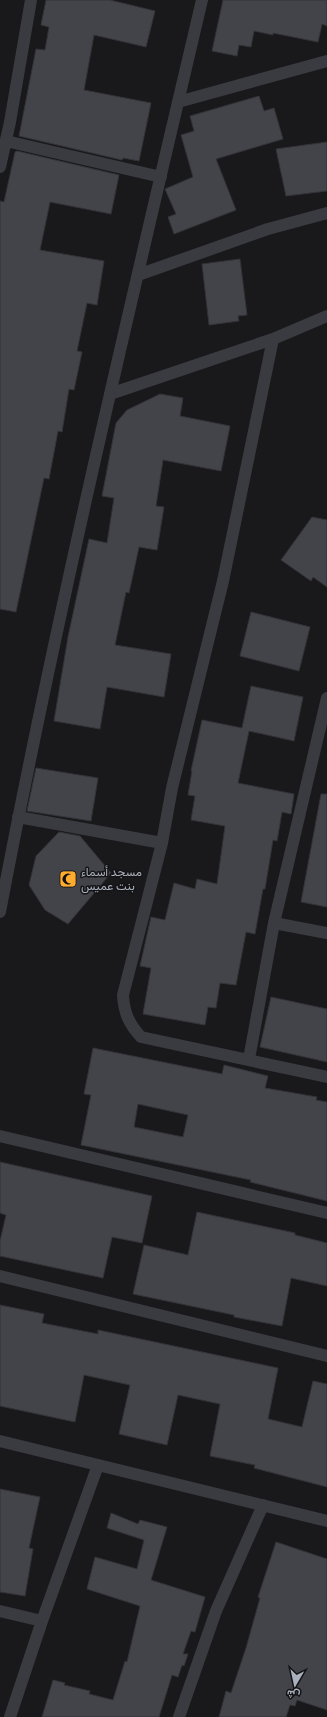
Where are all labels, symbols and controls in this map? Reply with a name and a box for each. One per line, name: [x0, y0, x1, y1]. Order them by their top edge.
place label: مسجد أسماء بنت عميس: [81, 864, 142, 894]
mosque icon: مسجد أسماء بنت عميس: [58, 869, 78, 889]
north arrow: [275, 1665, 315, 1705]
text: ش: [286, 1687, 301, 1703]

